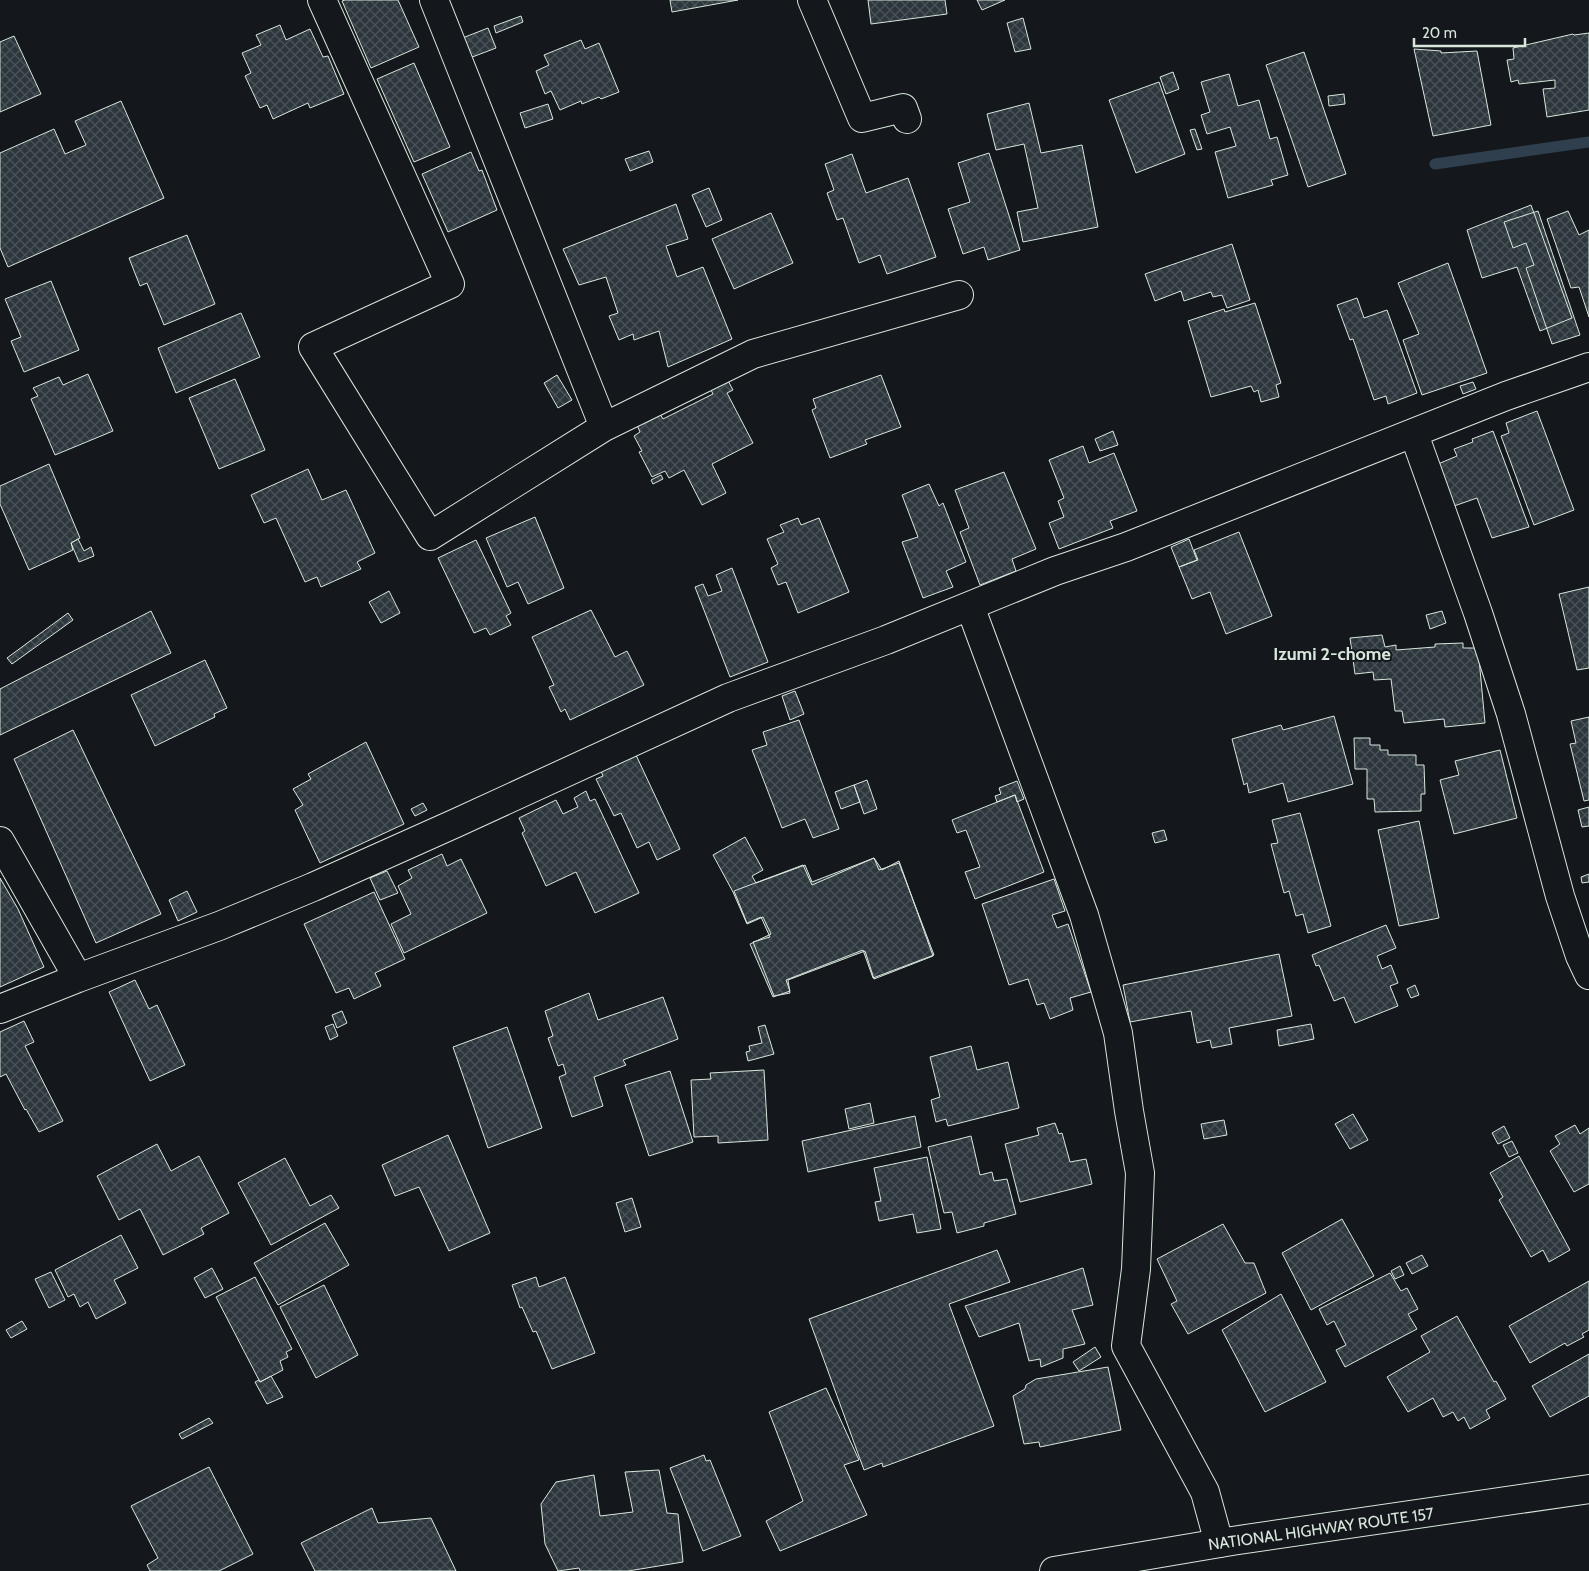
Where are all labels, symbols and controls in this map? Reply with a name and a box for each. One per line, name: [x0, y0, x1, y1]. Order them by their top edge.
scale bar: [1414, 15, 1525, 47]
text: 20 m: [1422, 24, 1457, 42]
district label: Izumi 2-chome: [1273, 643, 1391, 665]
street label: NATIONAL HIGHWAY ROUTE 157: [1207, 1504, 1435, 1554]

